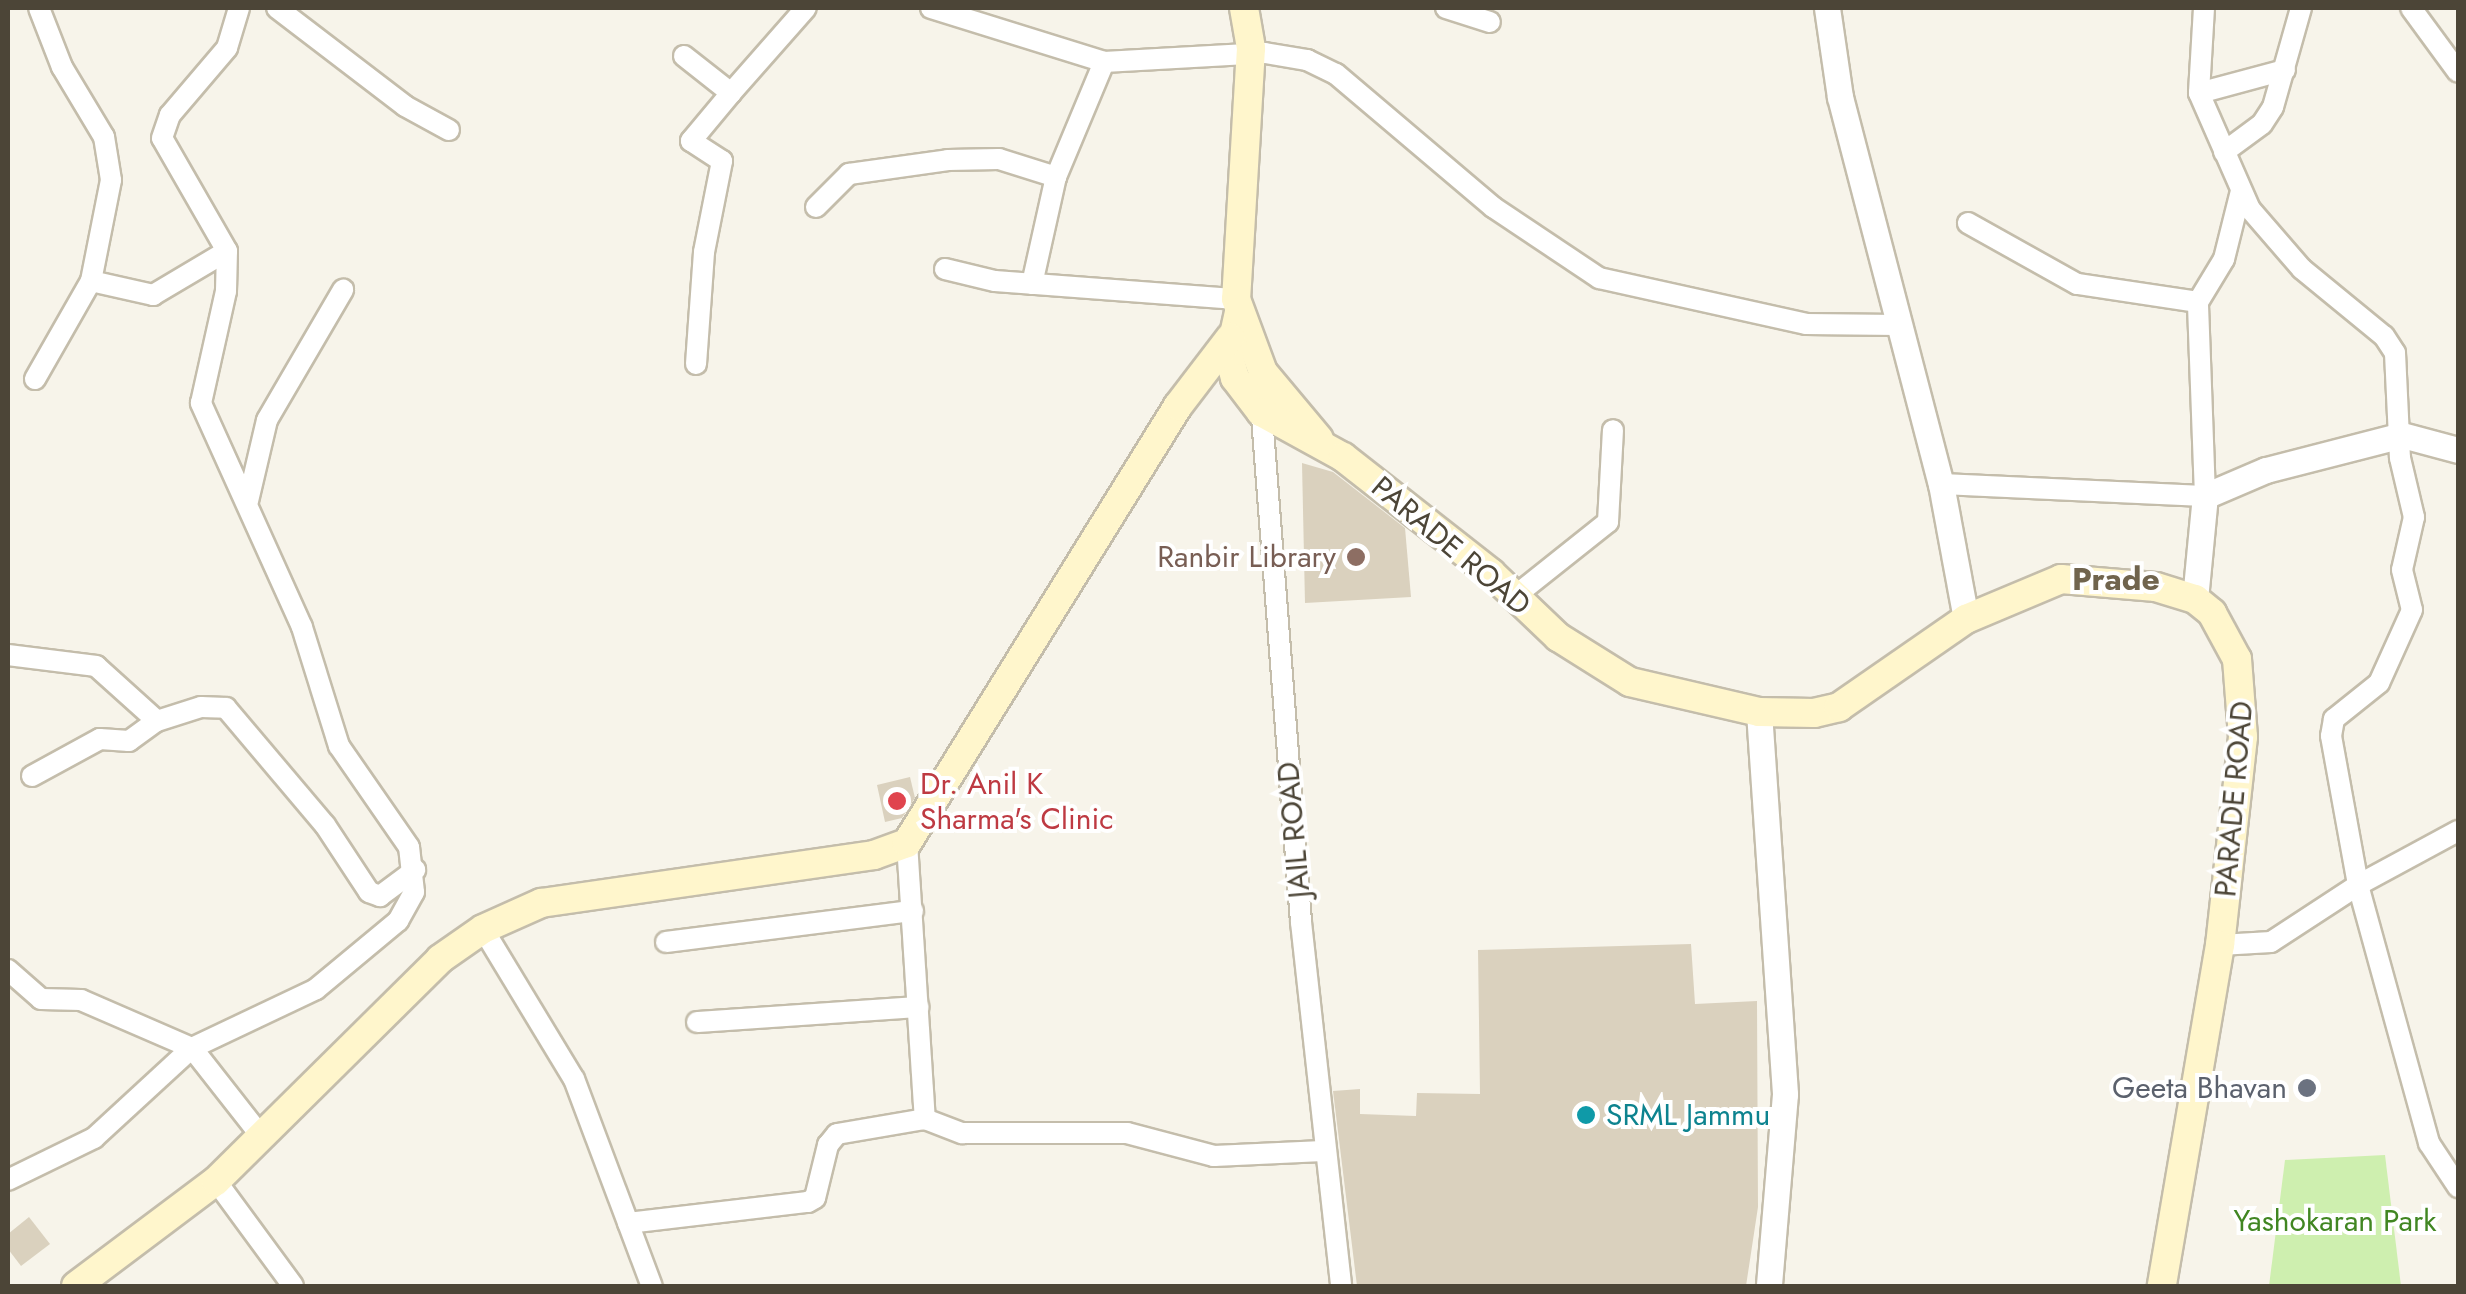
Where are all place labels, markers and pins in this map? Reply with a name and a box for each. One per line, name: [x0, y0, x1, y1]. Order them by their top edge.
place label: Ranbir Library: [1157, 539, 1336, 575]
marker: Ranbir Library: [1345, 546, 1367, 568]
place label: Dr. Anil K Sharma's Clinic: [920, 766, 1114, 836]
marker: Dr. Anil K Sharma's Clinic: [884, 788, 910, 814]
place label: Geeta Bhavan: [2112, 1070, 2287, 1106]
marker: Geeta Bhavan: [2296, 1077, 2318, 1099]
place label: SRML Jammu: [1606, 1097, 1770, 1133]
marker: SRML Jammu: [1575, 1104, 1597, 1126]

